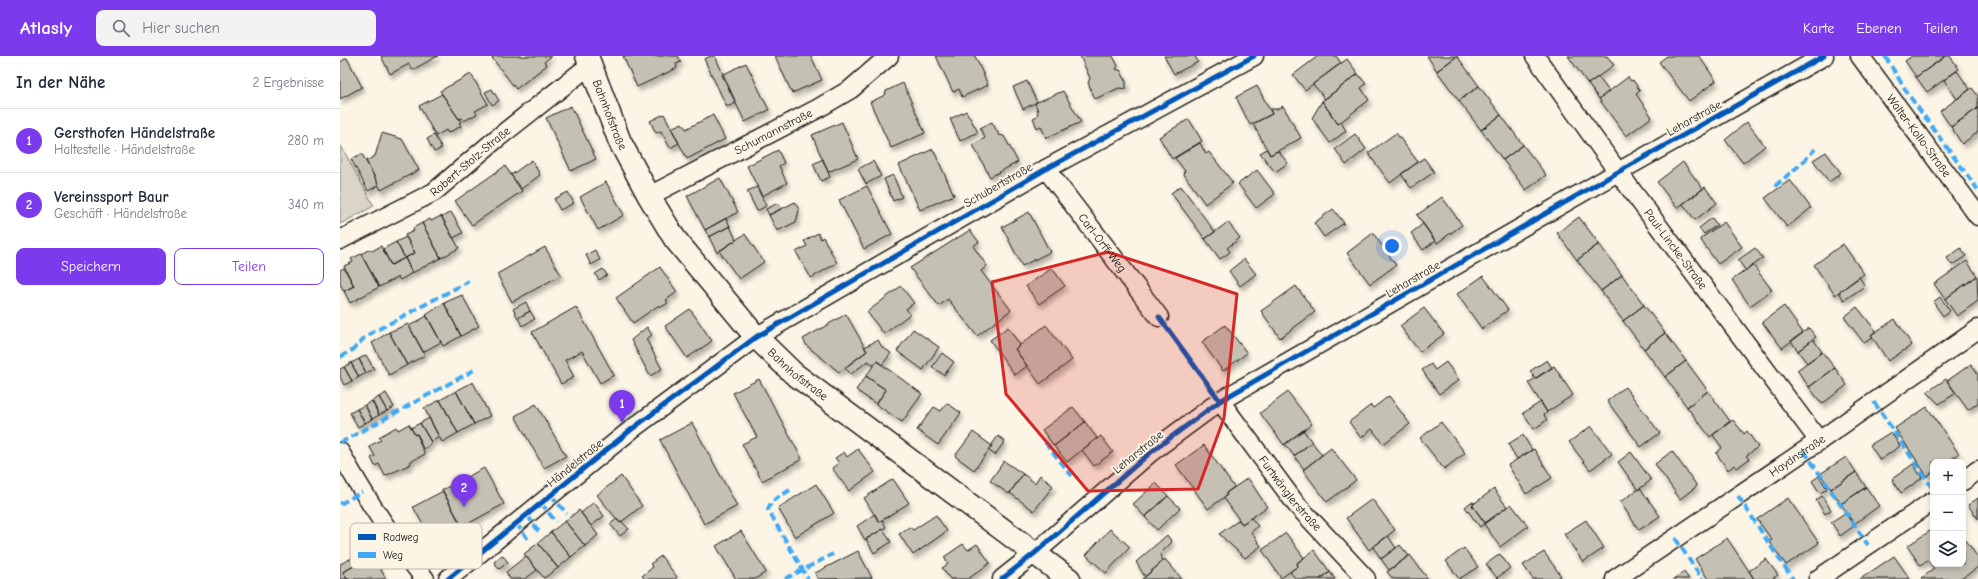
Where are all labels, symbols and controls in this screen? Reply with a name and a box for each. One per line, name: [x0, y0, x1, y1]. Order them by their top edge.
search box: [96, 10, 376, 46]
text: Atlasly: [20, 17, 72, 39]
icon: search: [110, 17, 132, 39]
text: Hier suchen: [142, 19, 220, 37]
text: Karte: [1803, 20, 1834, 37]
text: Ebenen: [1856, 20, 1902, 37]
text: Teilen: [1924, 20, 1958, 37]
text: In der Nähe: [16, 73, 105, 92]
text: 2 Ergebnisse: [252, 75, 324, 90]
street label: Bahnhofstraße: [590, 78, 630, 152]
street label: Walter-Kollo-Straße: [1884, 92, 1954, 180]
street label: Leharstraße: [1664, 97, 1724, 139]
street label: Schumannstraße: [732, 106, 815, 158]
text: Gersthofen Händelstraße: [54, 124, 215, 142]
street label: Robert-Stolz-Straße: [427, 124, 513, 199]
text: 1: [26, 133, 32, 148]
text: 280 m: [287, 133, 324, 148]
text: Haltestelle · Händelstraße: [54, 142, 195, 157]
street label: Schubertstraße: [961, 160, 1035, 210]
text: Vereinssport Baur: [54, 188, 169, 206]
text: 2: [26, 197, 32, 212]
text: 340 m: [288, 197, 324, 212]
text: Geschäft · Händelstraße: [54, 206, 187, 221]
street label: Paul-Lincke-Straße: [1641, 206, 1710, 292]
street label: Carl-Orff-Weg: [1075, 211, 1129, 275]
your location: [1382, 236, 1402, 256]
button: Speichern: [16, 248, 166, 285]
button: Teilen: [174, 248, 324, 285]
street label: Leharstraße: [1383, 258, 1443, 300]
street label: Bahnhofstraße: [765, 345, 831, 404]
pin: 1: [609, 390, 635, 423]
street label: Leharstraße: [1110, 427, 1166, 477]
street label: Haydnstraße: [1767, 432, 1828, 480]
street label: Händelstraße: [544, 436, 606, 490]
street label: Furtwänglerstraße: [1256, 453, 1324, 534]
map controls: [1930, 459, 1966, 567]
button: +: [1930, 459, 1966, 495]
pin: 2: [451, 474, 477, 507]
button: −: [1930, 495, 1966, 531]
legend: [350, 523, 482, 569]
text: Radweg: [383, 531, 419, 544]
button: layers: [1930, 531, 1966, 567]
text: Weg: [383, 549, 403, 562]

